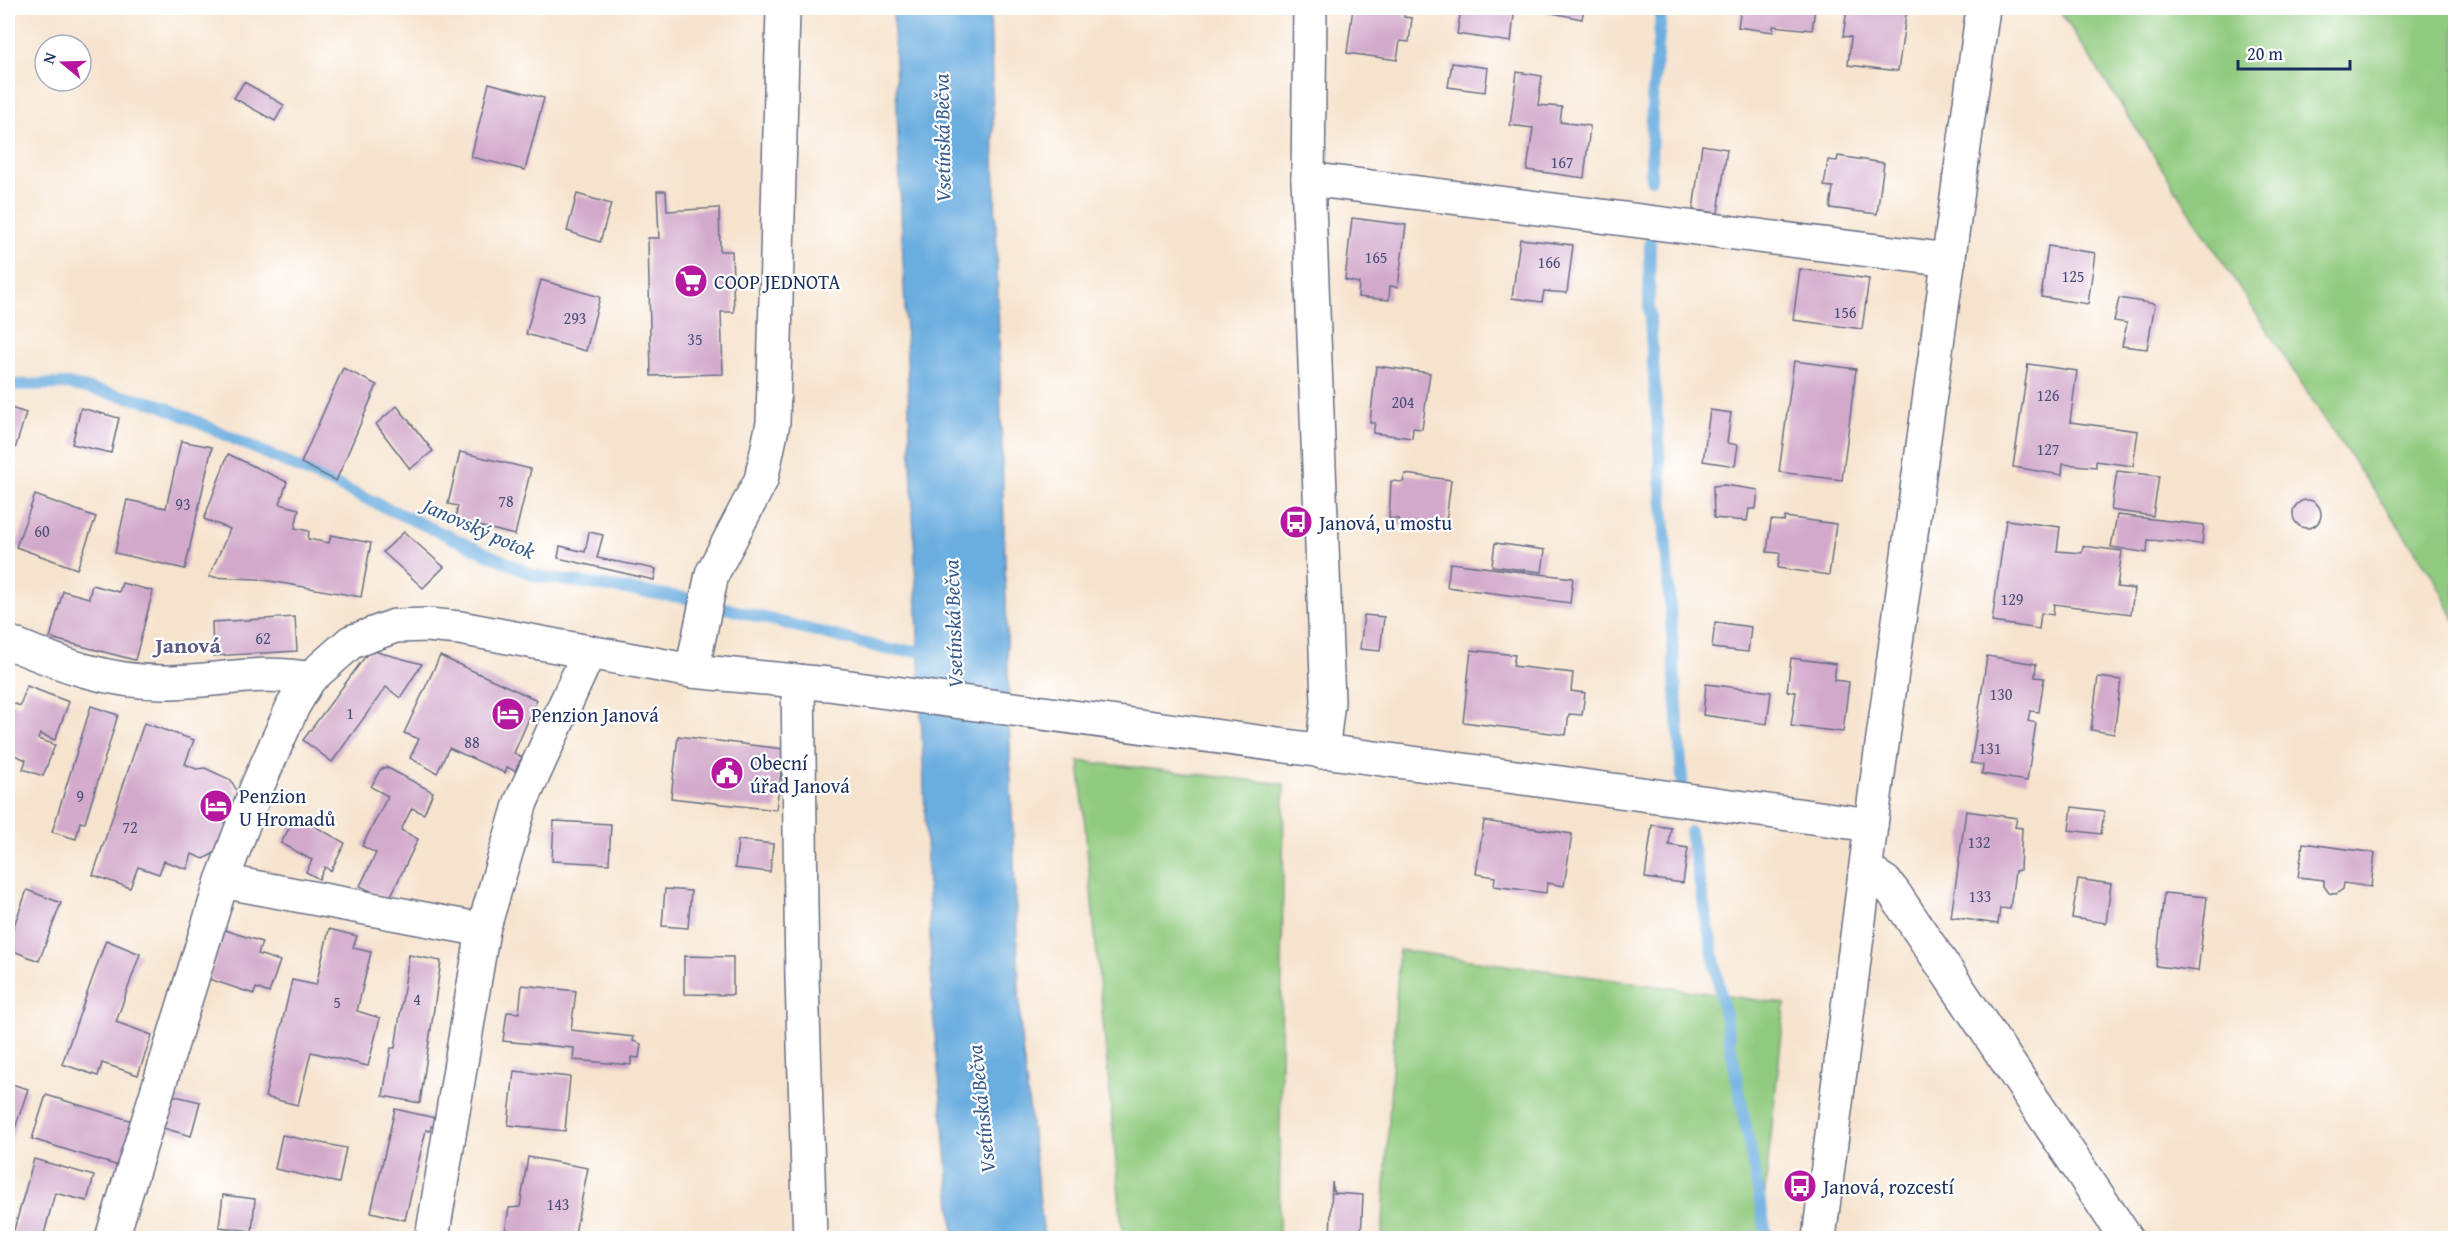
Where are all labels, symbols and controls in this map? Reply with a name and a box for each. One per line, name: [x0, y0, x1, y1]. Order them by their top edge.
north arrow: [33, 33, 93, 93]
scale bar: [2238, 33, 2350, 71]
text: 20 m: [2247, 40, 2283, 67]
text: N: [36, 49, 62, 67]
water label: Vsetínská Bečva: [925, 73, 959, 203]
house number: 167: [1550, 150, 1574, 174]
house number: 165: [1364, 245, 1388, 269]
house number: 166: [1537, 250, 1561, 274]
supermarket icon: COOP JEDNOTA: [673, 263, 709, 299]
house number: 125: [2061, 264, 2085, 288]
place label: COOP JEDNOTA: [714, 267, 840, 296]
house number: 156: [1833, 300, 1857, 324]
house number: 293: [563, 306, 587, 330]
house number: 35: [687, 327, 703, 351]
house number: 126: [2036, 383, 2060, 407]
house number: 204: [1391, 390, 1415, 414]
house number: 127: [2036, 437, 2060, 461]
water label: Janovský potok: [415, 488, 540, 567]
house number: 78: [498, 489, 514, 513]
house number: 93: [175, 492, 191, 516]
bus stop icon: Janová, u mostu: [1278, 504, 1314, 540]
place label: Janová, u mostu: [1316, 508, 1452, 537]
house number: 60: [34, 519, 50, 543]
water label: Vsetínská Bečva: [935, 559, 971, 689]
house number: 129: [2000, 587, 2024, 611]
house number: 62: [255, 626, 271, 650]
district label: Janová: [151, 629, 222, 661]
house number: 130: [1989, 682, 2013, 706]
hotel icon: Penzion Janová: [490, 696, 526, 732]
place label: Penzion Janová: [531, 700, 659, 729]
house number: 1: [346, 701, 354, 725]
house number: 88: [464, 730, 480, 754]
house number: 131: [1978, 736, 2002, 760]
place label: Obecní úřad Janová: [750, 748, 850, 800]
public building icon: Obecní úřad Janová: [709, 755, 745, 791]
place label: Penzion U Hromadů: [239, 781, 335, 833]
house number: 9: [76, 784, 84, 808]
hotel icon: Penzion U Hromadů: [198, 788, 234, 824]
house number: 72: [122, 815, 138, 839]
house number: 132: [1967, 830, 1991, 854]
house number: 133: [1968, 884, 1992, 908]
house number: 4: [413, 987, 421, 1011]
house number: 5: [333, 990, 341, 1014]
water label: Vsetínská Bečva: [959, 1043, 1003, 1175]
bus stop icon: Janová, rozcestí: [1782, 1168, 1818, 1204]
place label: Janová, rozcestí: [1820, 1172, 1955, 1201]
house number: 143: [546, 1192, 570, 1216]

